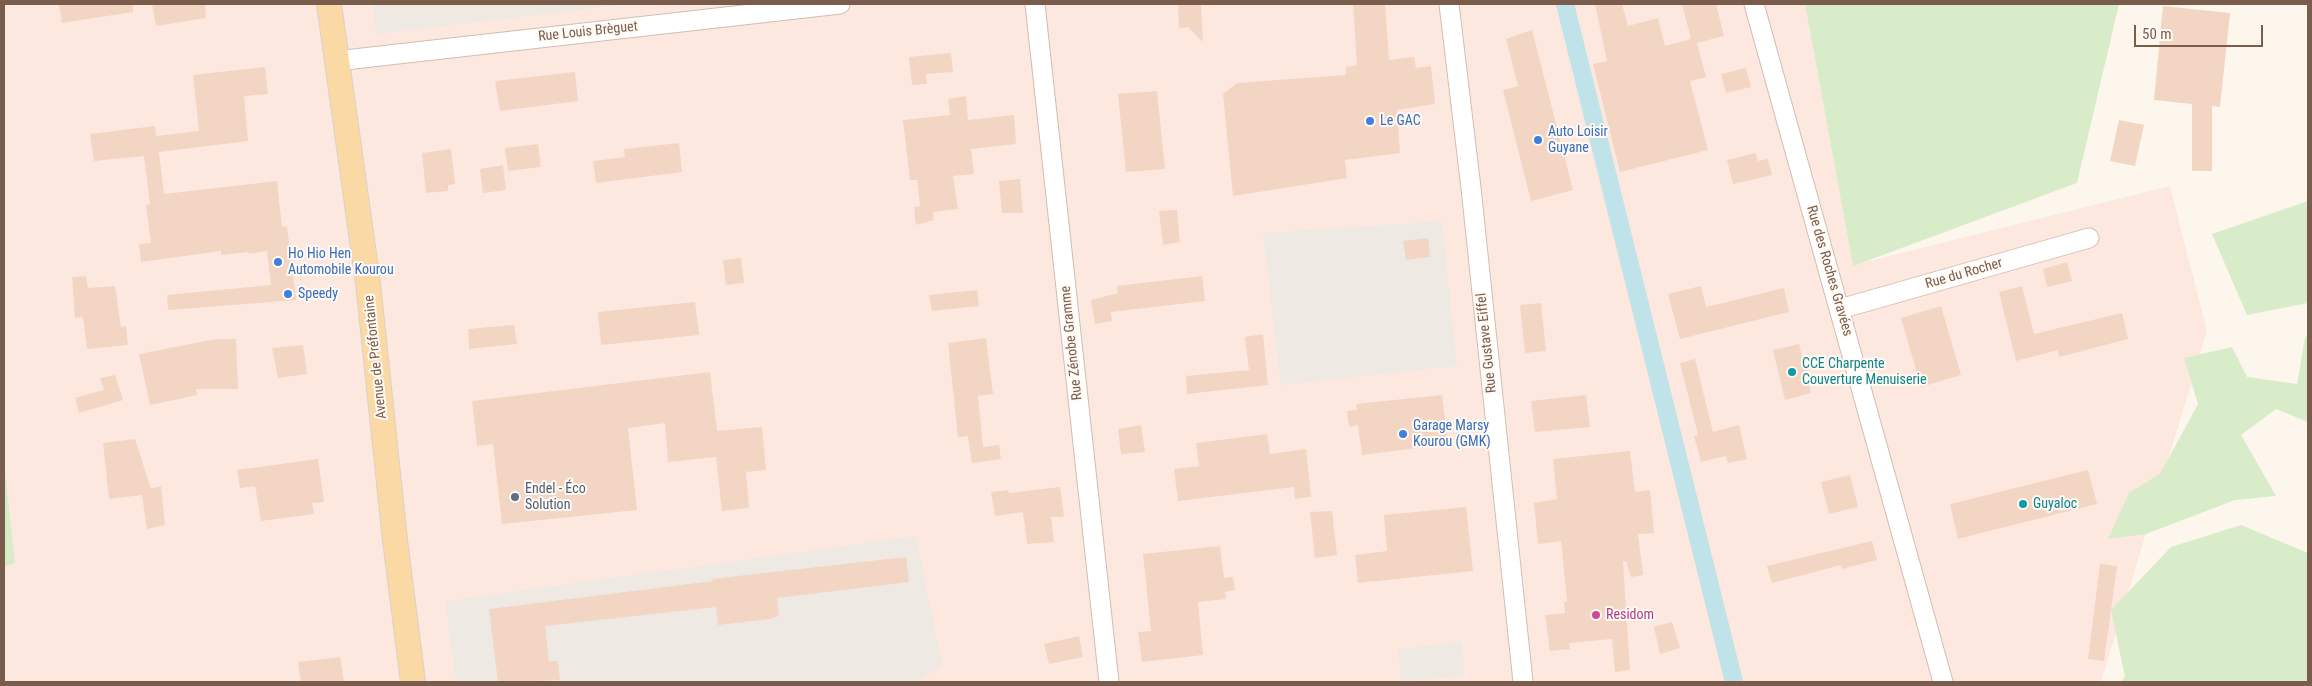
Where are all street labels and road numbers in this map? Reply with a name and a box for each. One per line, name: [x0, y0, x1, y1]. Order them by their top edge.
street label: Rue Louis Brèguet: [537, 18, 639, 46]
street label: Rue des Roches Gravées: [1802, 204, 1856, 338]
street label: Rue du Rocher: [1924, 255, 2004, 293]
street label: Rue Zénobe Gramme: [1058, 285, 1086, 401]
street label: Rue Gustave Eiffel: [1473, 292, 1501, 394]
street label: Avenue de Préfontaine: [361, 294, 391, 420]

